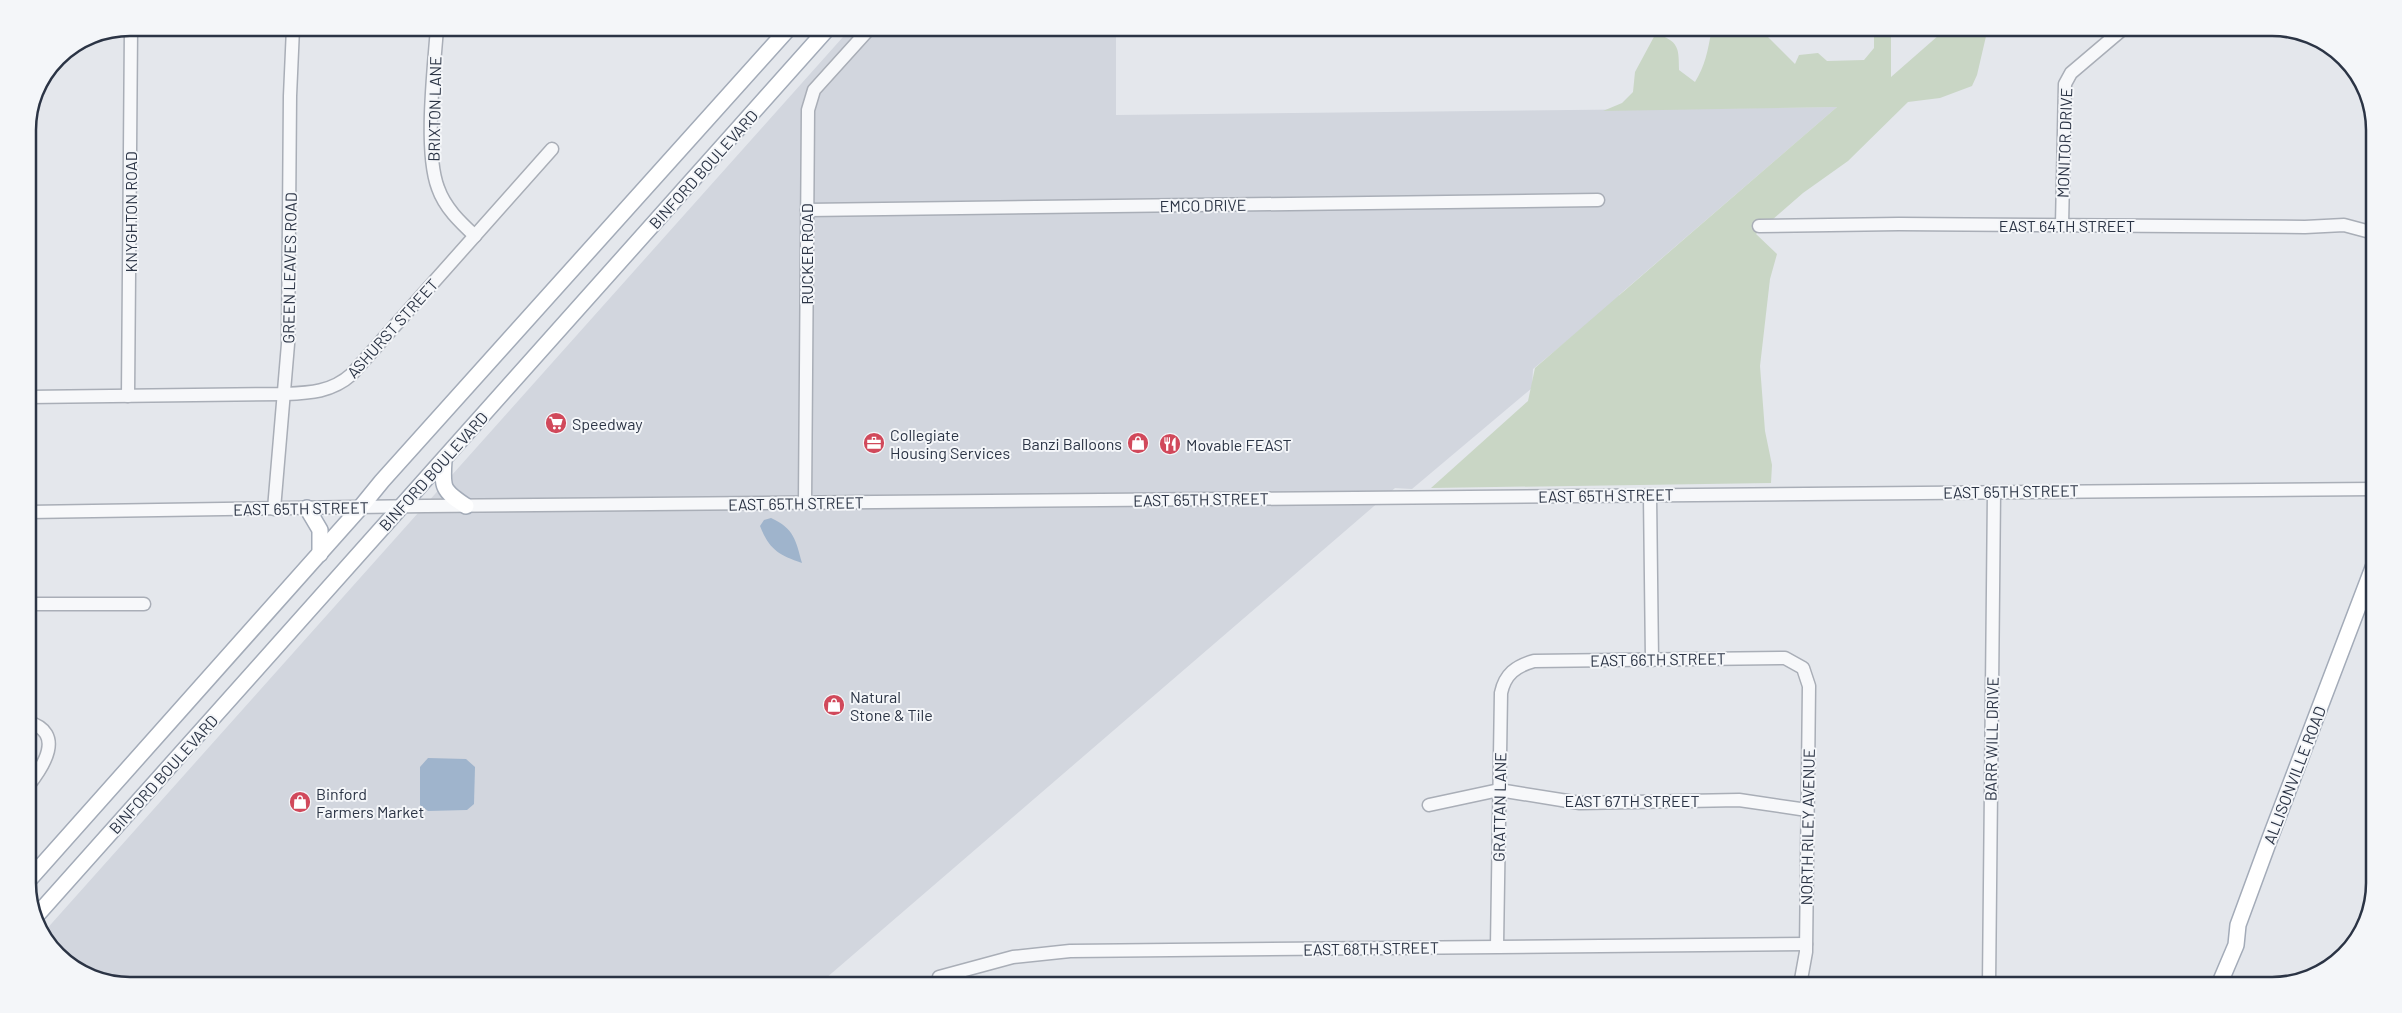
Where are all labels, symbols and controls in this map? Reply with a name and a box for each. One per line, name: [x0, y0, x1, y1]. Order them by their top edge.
street label: BRIXTON LANE: [424, 56, 444, 162]
street label: MONITOR DRIVE: [2053, 88, 2075, 198]
street label: BINFORD BOULEVARD: [645, 106, 761, 232]
street label: KNYGHTON ROAD: [121, 151, 140, 273]
street label: GREEN LEAVES ROAD: [278, 192, 300, 344]
street label: EMCO DRIVE: [1159, 195, 1247, 215]
street label: RUCKER ROAD: [797, 203, 816, 305]
street label: EAST 64TH STREET: [1999, 216, 2135, 235]
street label: ASHURST STREET: [343, 275, 441, 381]
street label: BINFORD BOULEVARD: [375, 408, 491, 534]
supermarket icon: Speedway: [544, 411, 568, 435]
place label: Speedway: [572, 414, 643, 433]
place label: Collegiate Housing Services: [890, 425, 1010, 462]
office icon: Collegiate Housing Services: [862, 431, 886, 455]
shop icon: Banzi Balloons: [1126, 431, 1150, 455]
restaurant icon: Movable FEAST: [1158, 432, 1182, 456]
place label: Banzi Balloons: [1022, 434, 1122, 453]
place label: Movable FEAST: [1186, 435, 1292, 454]
street label: EAST 65TH STREET: [1943, 480, 2079, 502]
street label: EAST 65TH STREET: [1538, 484, 1674, 506]
street label: EAST 65TH STREET: [1133, 488, 1269, 510]
street label: EAST 65TH STREET: [728, 492, 864, 514]
street label: EAST 65TH STREET: [233, 497, 369, 519]
street label: EAST 66TH STREET: [1590, 648, 1726, 670]
street label: BARR WILL DRIVE: [1980, 677, 2002, 801]
place label: Natural Stone & Tile: [850, 687, 933, 724]
shop icon: Natural Stone & Tile: [822, 693, 846, 717]
street label: ALLISONVILLE ROAD: [2259, 703, 2329, 847]
street label: BINFORD BOULEVARD: [105, 711, 221, 837]
street label: NORTH RILEY AVENUE: [1796, 748, 1818, 906]
street label: GRATTAN LANE: [1489, 752, 1509, 862]
place label: Binford Farmers Market: [316, 784, 424, 821]
shop icon: Binford Farmers Market: [288, 790, 312, 814]
street label: EAST 67TH STREET: [1564, 791, 1700, 810]
street label: EAST 68TH STREET: [1303, 937, 1439, 959]

